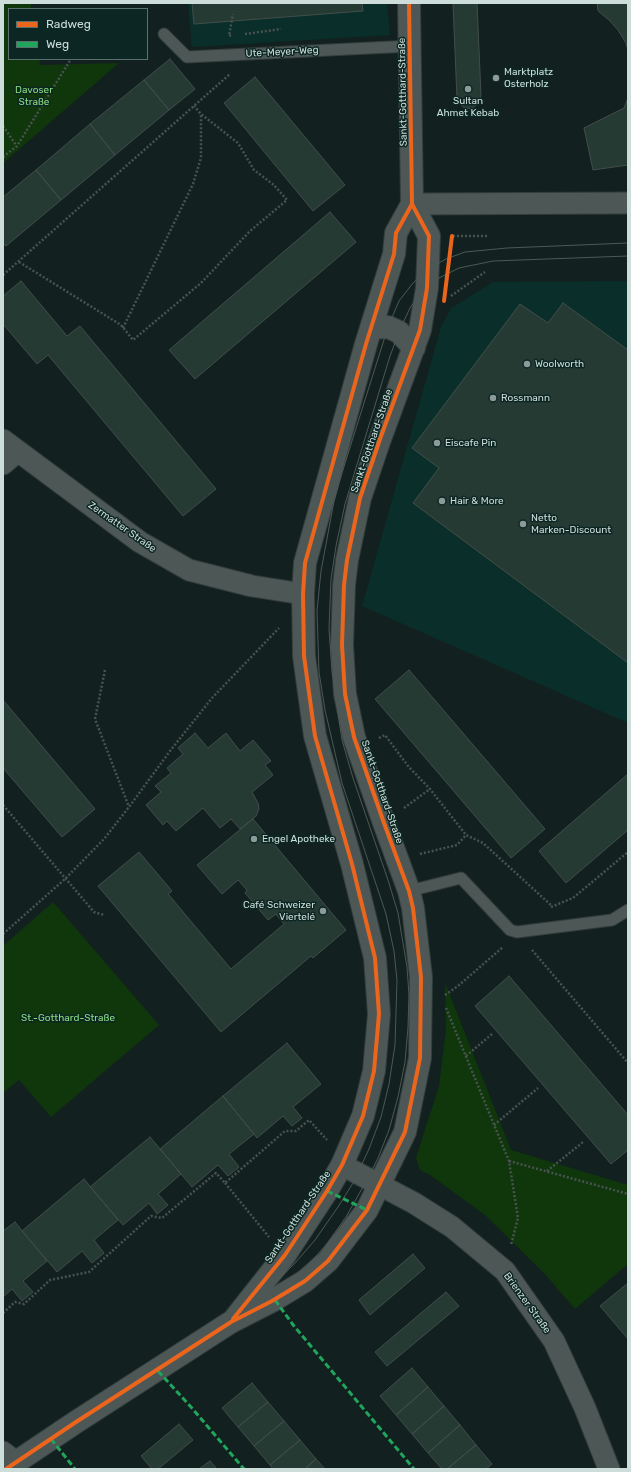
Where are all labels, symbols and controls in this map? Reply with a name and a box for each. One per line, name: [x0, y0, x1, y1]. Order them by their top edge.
legend: [8, 8, 148, 60]
text: Radweg: [46, 17, 91, 31]
text: Weg: [46, 37, 69, 51]
street label: Sankt-Gotthard-Straße: [396, 38, 410, 146]
street label: Ute-Meyer-Weg: [245, 44, 319, 60]
place label: Marktplatz Osterholz: [504, 66, 553, 90]
marker: Marktplatz Osterholz: [491, 73, 501, 83]
park label: Davoser Straße: [15, 84, 53, 108]
marker: Sultan Ahmet Kebab: [463, 84, 473, 94]
place label: Sultan Ahmet Kebab: [437, 95, 499, 118]
place label: Woolworth: [535, 358, 584, 370]
marker: Woolworth: [522, 359, 532, 369]
street label: Sankt-Gotthard-Straße: [349, 388, 395, 494]
place label: Rossmann: [501, 392, 550, 404]
marker: Rossmann: [488, 393, 498, 403]
place label: Eiscafe Pin: [445, 437, 496, 449]
marker: Eiscafe Pin: [432, 438, 442, 448]
place label: Hair & More: [450, 495, 504, 507]
marker: Hair & More: [437, 496, 447, 506]
street label: Zermatter Straße: [86, 499, 158, 555]
place label: Netto Marken-Discount: [531, 512, 611, 536]
marker: Netto Marken-Discount: [518, 519, 528, 529]
street label: Sankt-Gotthard-Straße: [359, 739, 405, 845]
place label: Engel Apotheke: [262, 833, 335, 845]
marker: Engel Apotheke: [249, 834, 259, 844]
place label: Café Schweizer Viertelé: [243, 899, 315, 922]
marker: Café Schweizer Viertelé: [318, 906, 328, 916]
park label: St.-Gotthard-Straße: [21, 1012, 115, 1024]
street label: Sankt-Gotthard-Straße: [263, 1169, 333, 1265]
street label: Brienzer Straße: [501, 1270, 553, 1336]

